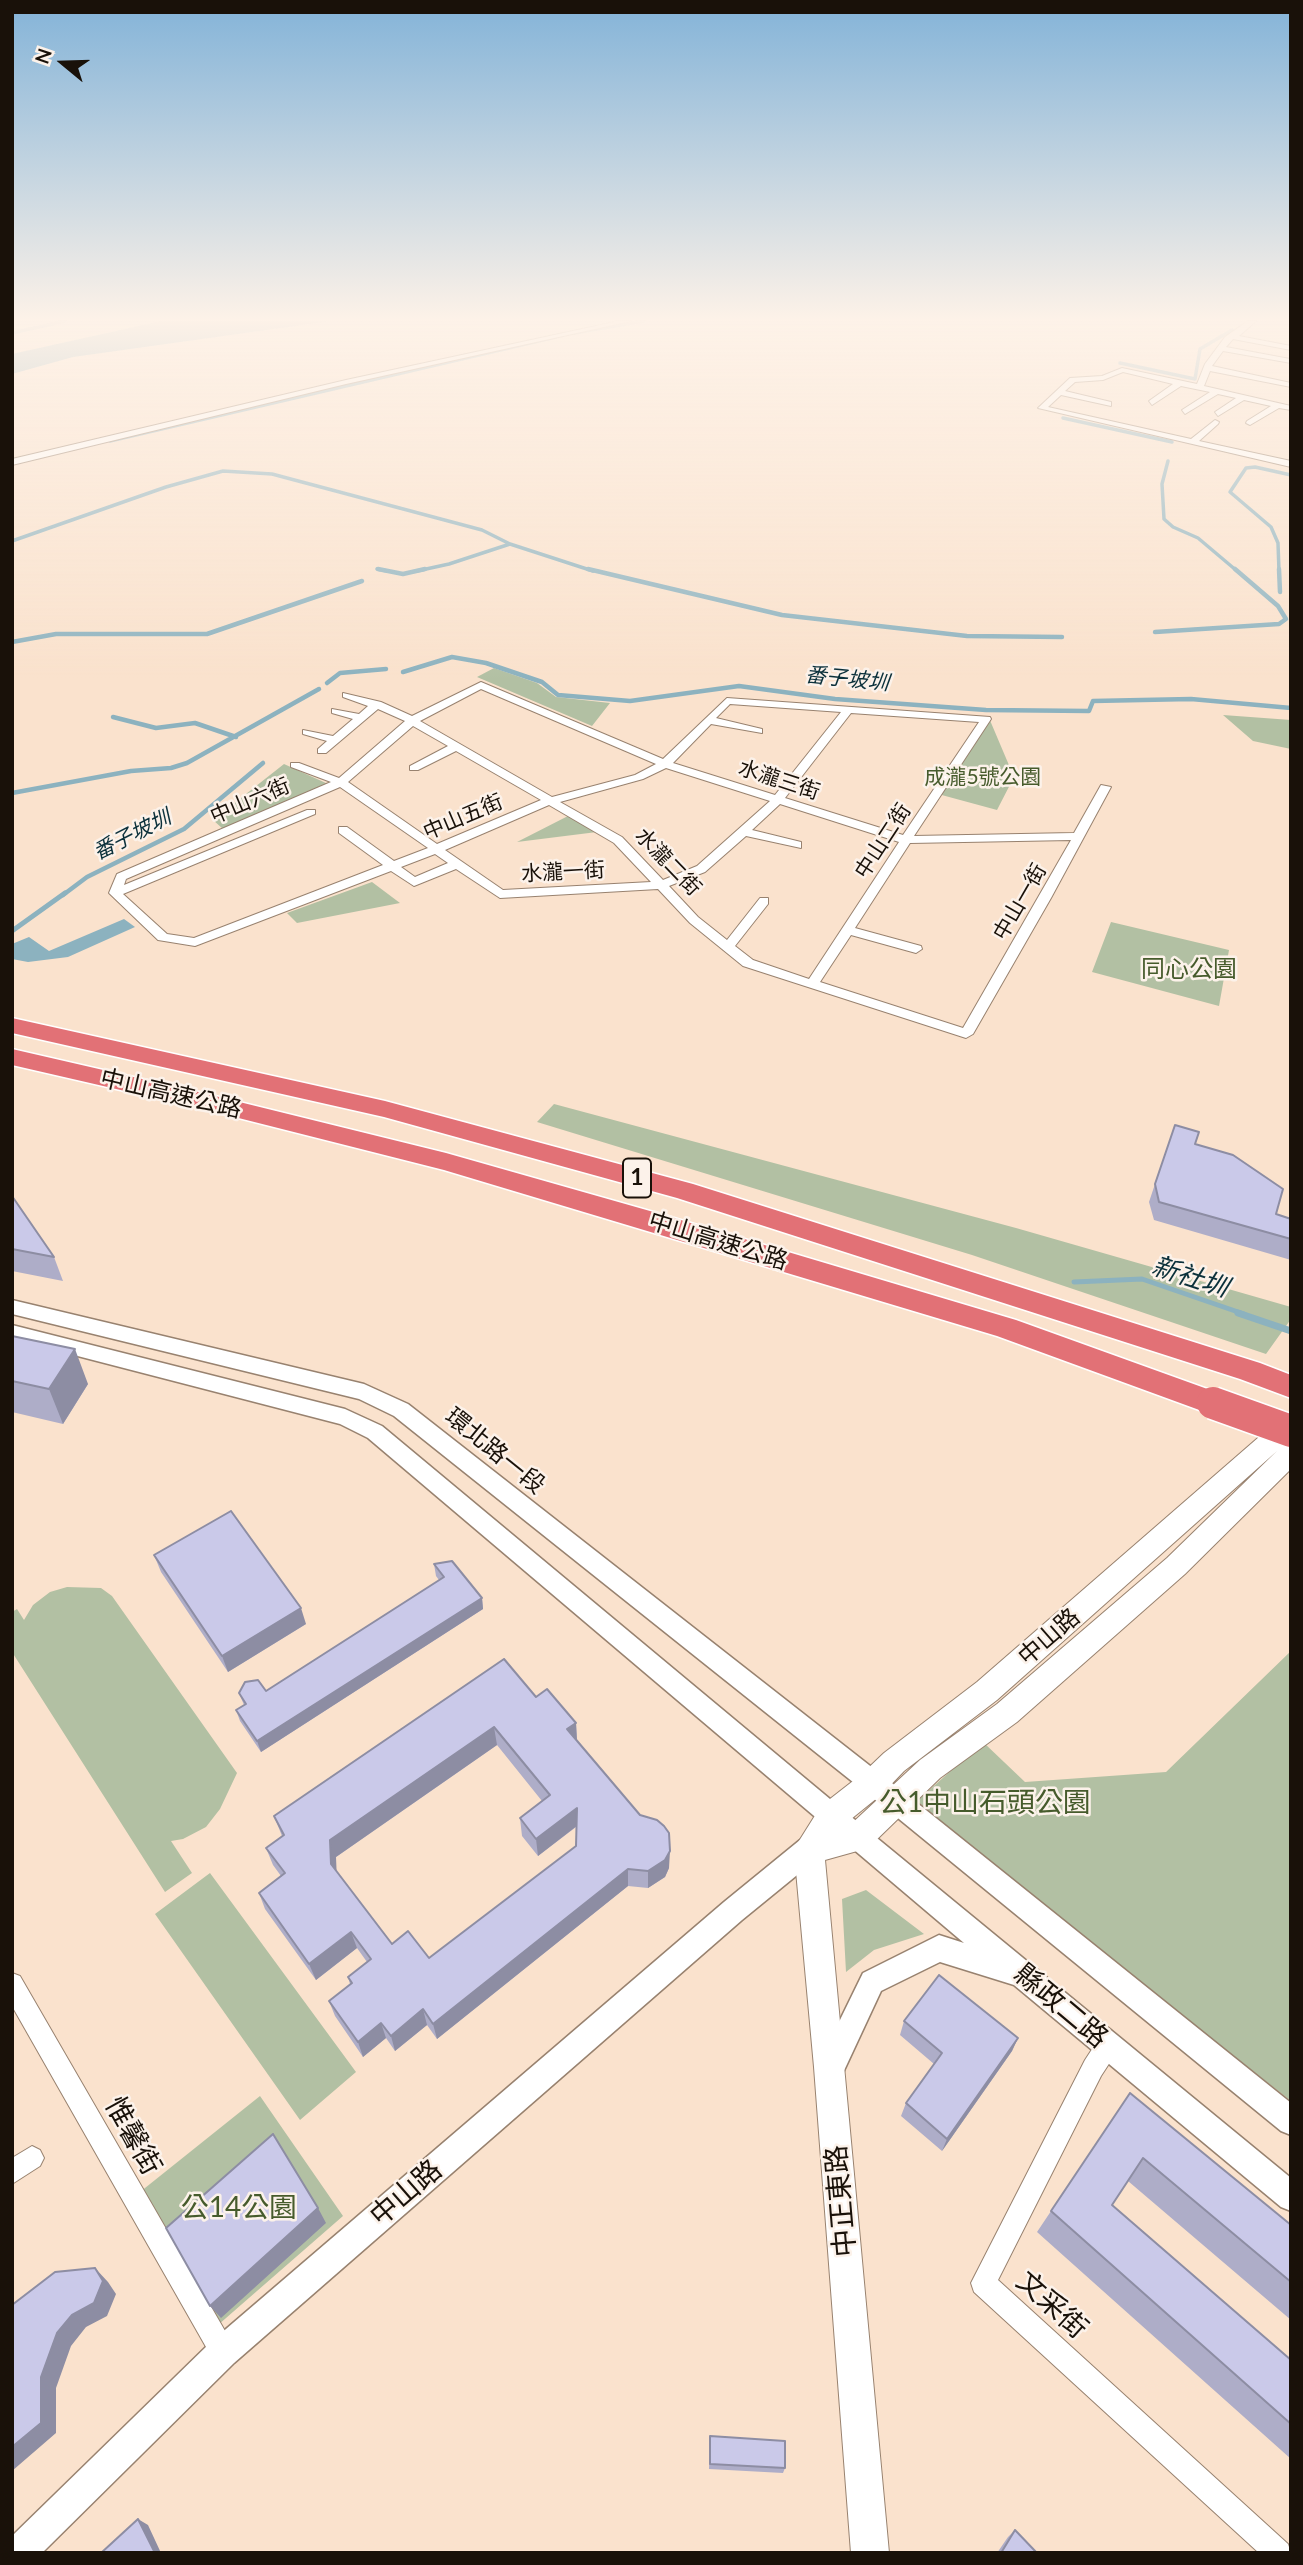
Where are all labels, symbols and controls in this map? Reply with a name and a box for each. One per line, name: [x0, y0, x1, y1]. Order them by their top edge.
north arrow: [28, 28, 98, 98]
text: N: [29, 45, 56, 67]
water label: 番子坡圳: [804, 662, 890, 696]
street label: 水瀧三街: [735, 755, 823, 805]
park label: 成瀧5號公園: [924, 764, 1042, 790]
street label: 中山六街: [206, 773, 294, 829]
street label: 中山五街: [419, 789, 507, 845]
street label: 中山二街: [850, 799, 916, 883]
water label: 番子坡圳: [89, 805, 175, 865]
street label: 水瀧二街: [630, 823, 706, 901]
street label: 水瀧一街: [520, 857, 606, 887]
street label: 中山一街: [988, 859, 1052, 945]
park label: 同心公園: [1141, 955, 1237, 983]
street label: 中山高速公路: [98, 1064, 244, 1124]
road number: 1: [623, 1158, 651, 1198]
street label: 中山高速公路: [645, 1206, 791, 1276]
water label: 新社圳: [1148, 1250, 1232, 1304]
street label: 環北路一段: [439, 1402, 551, 1500]
street label: 中山路: [1012, 1603, 1086, 1671]
park label: 公1中山石頭公園: [879, 1786, 1091, 1820]
street label: 縣政二路: [1007, 1957, 1115, 2055]
street label: 惟馨街: [98, 2091, 168, 2181]
street label: 中正東路: [819, 2144, 863, 2258]
street label: 中山路: [363, 2153, 449, 2233]
park label: 公14公園: [181, 2191, 297, 2225]
street label: 文采街: [1010, 2264, 1094, 2346]

